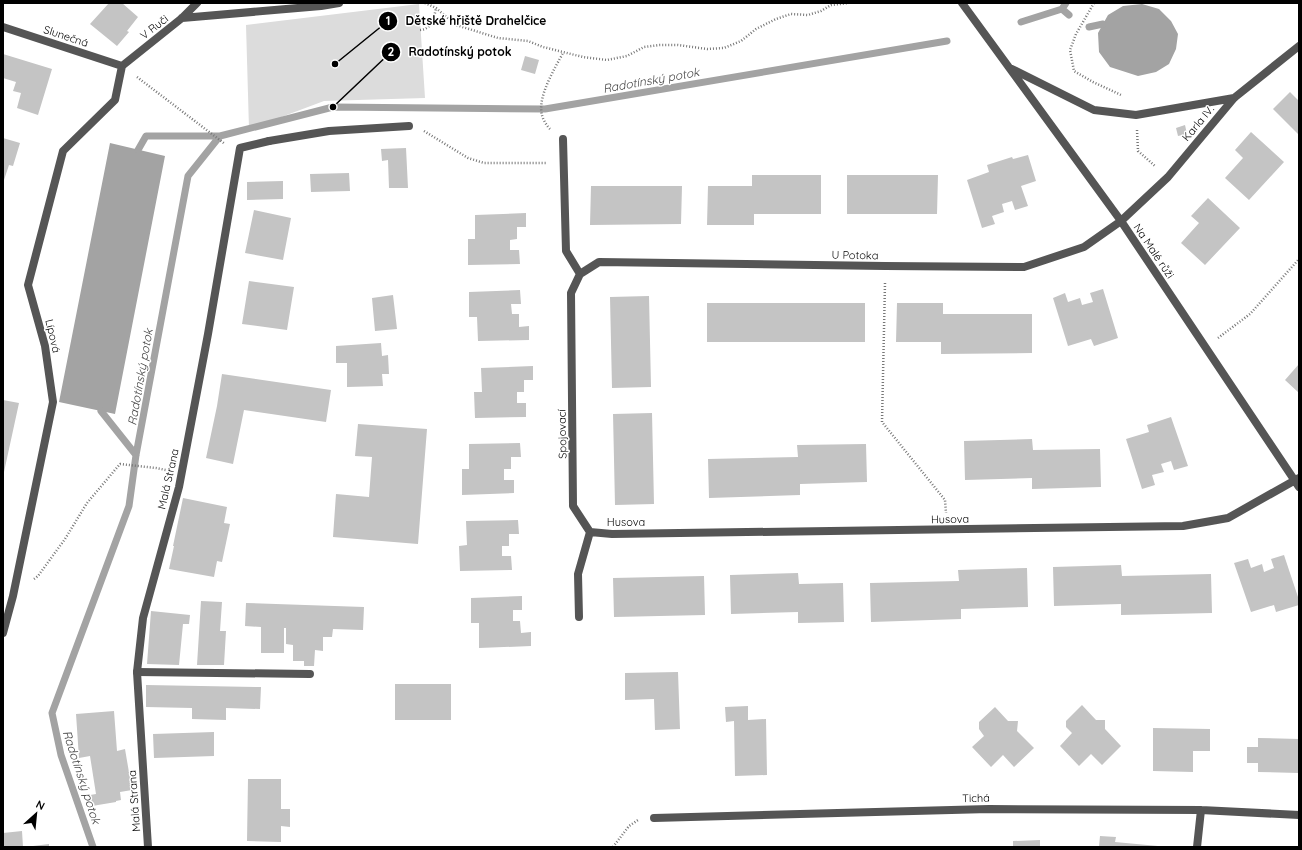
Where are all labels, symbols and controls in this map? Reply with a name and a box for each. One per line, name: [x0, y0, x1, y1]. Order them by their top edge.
callout: Dětské hřiště Drahelčice: [378, 9, 554, 33]
street label: V Ruči: [137, 12, 171, 42]
text: 1: [386, 13, 390, 28]
text: Dětské hřiště Drahelčice: [406, 13, 546, 28]
street label: Slunečná: [42, 22, 90, 50]
callout: Radotínský potok: [381, 40, 520, 64]
text: 2: [388, 44, 395, 59]
text: Radotínský potok: [409, 44, 512, 59]
water label: Radotínský potok: [602, 64, 702, 96]
street label: Karla IV.: [1179, 102, 1217, 144]
street label: Na Malé růži: [1131, 221, 1177, 281]
street label: U Potoka: [831, 248, 879, 262]
street label: Lípová: [42, 318, 64, 354]
water label: Radotínský potok: [124, 326, 156, 426]
street label: Spojovací: [555, 408, 569, 459]
street label: Malá Strana: [154, 447, 182, 511]
street label: Husova: [931, 512, 969, 526]
street label: Husova: [607, 515, 645, 529]
water label: Radotínský potok: [60, 728, 105, 827]
street label: Malá Strana: [125, 770, 143, 832]
street label: Tichá: [962, 791, 990, 805]
north arrow: [16, 794, 56, 834]
text: N: [34, 797, 47, 813]

